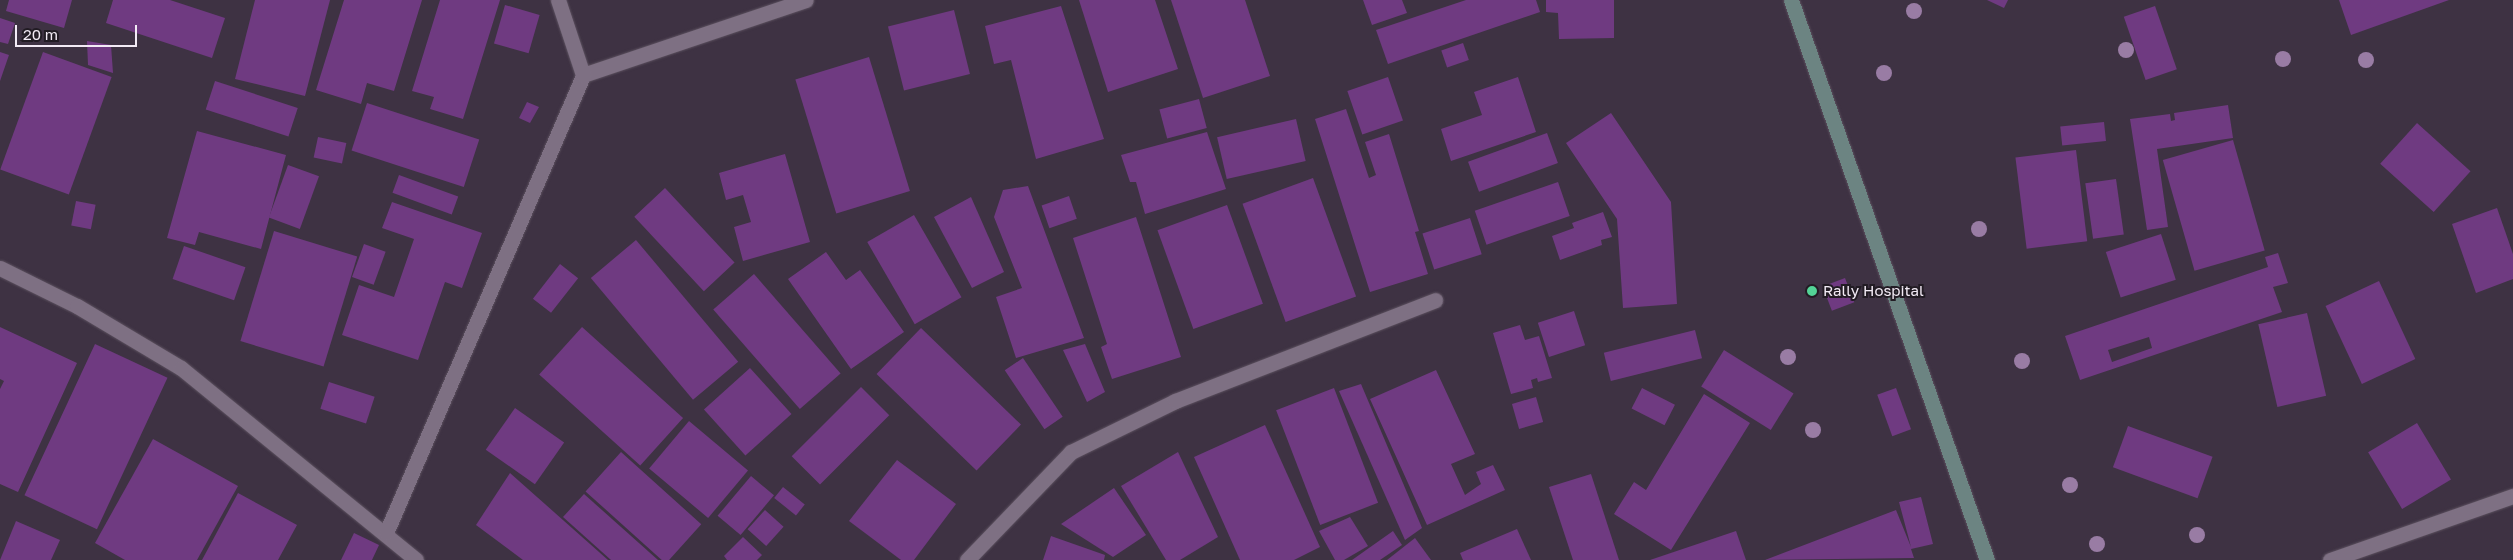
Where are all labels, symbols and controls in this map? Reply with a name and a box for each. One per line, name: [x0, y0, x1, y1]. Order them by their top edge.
scale bar: [18, 15, 140, 47]
text: 20 m: [23, 25, 58, 43]
place label: Rally Hospital: [1823, 282, 1924, 300]
marker: Rally Hospital: [1805, 284, 1819, 298]

